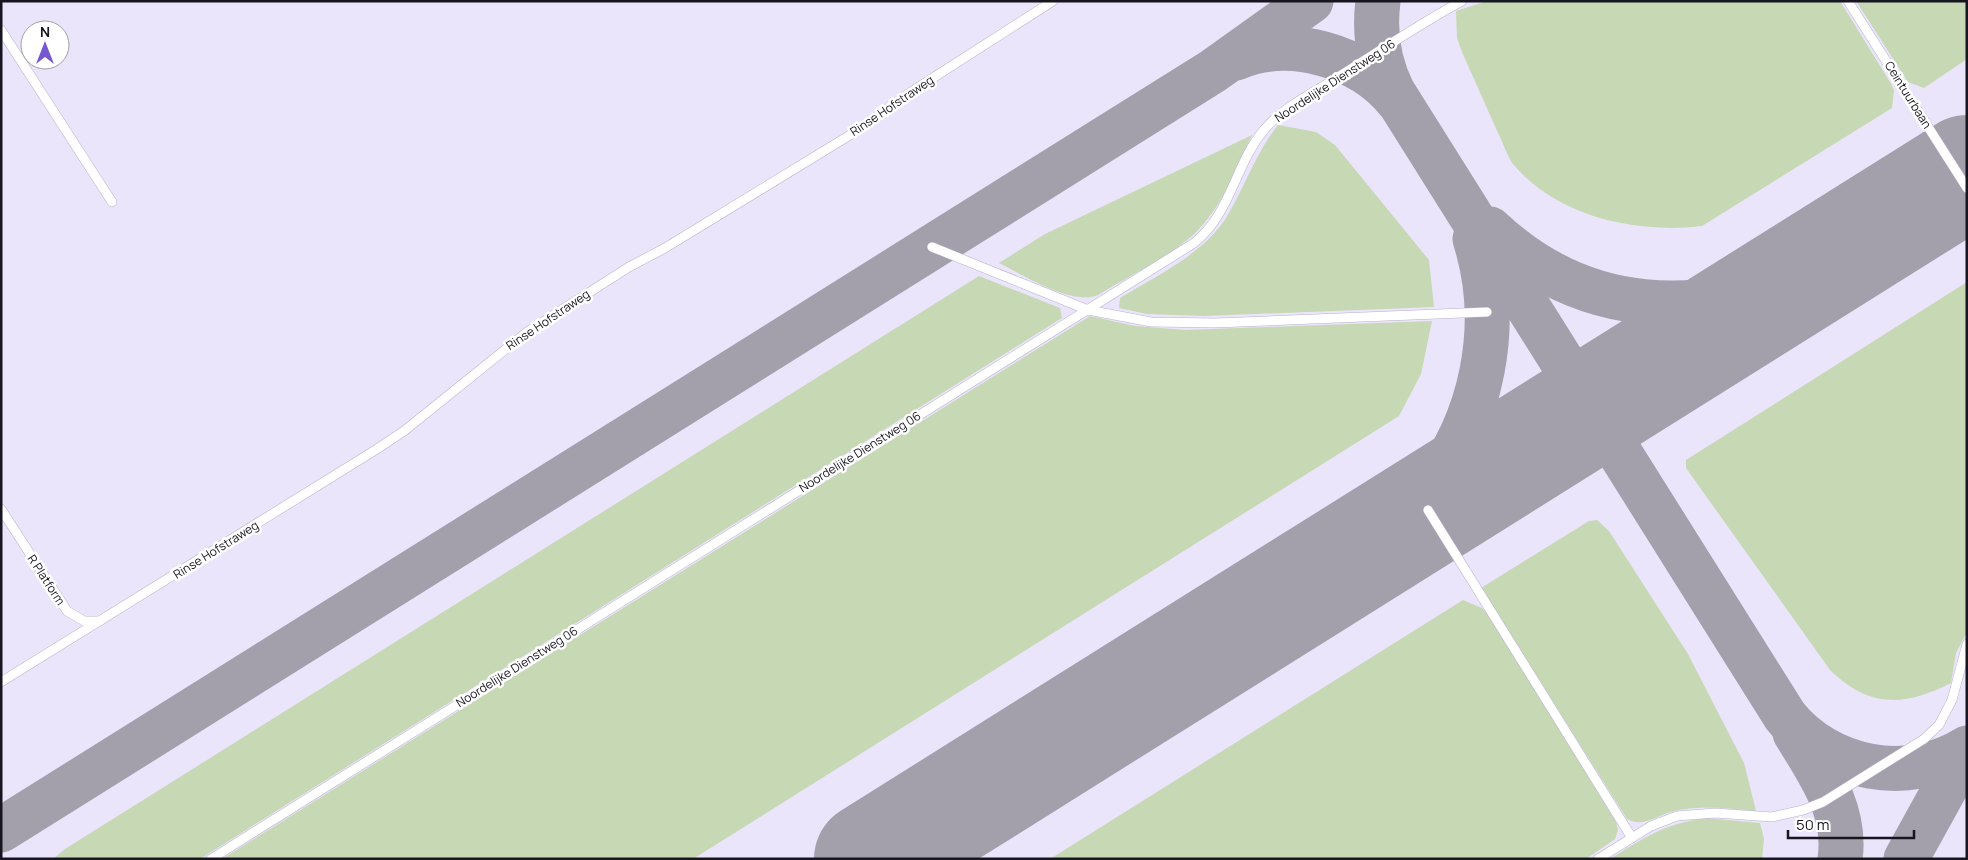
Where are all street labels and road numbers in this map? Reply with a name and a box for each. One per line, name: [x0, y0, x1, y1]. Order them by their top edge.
street label: Noordelijke Dienstweg 06: [1271, 35, 1398, 126]
street label: Ceintuurbaan: [1881, 58, 1936, 132]
street label: Rinse Hofstraweg: [847, 71, 937, 140]
street label: Rinse Hofstraweg: [503, 285, 593, 354]
street label: Noordelijke Dienstweg 06: [796, 407, 924, 496]
street label: Rinse Hofstraweg: [170, 517, 262, 583]
street label: R Platform: [24, 551, 69, 608]
street label: Noordelijke Dienstweg 06: [453, 622, 581, 711]

